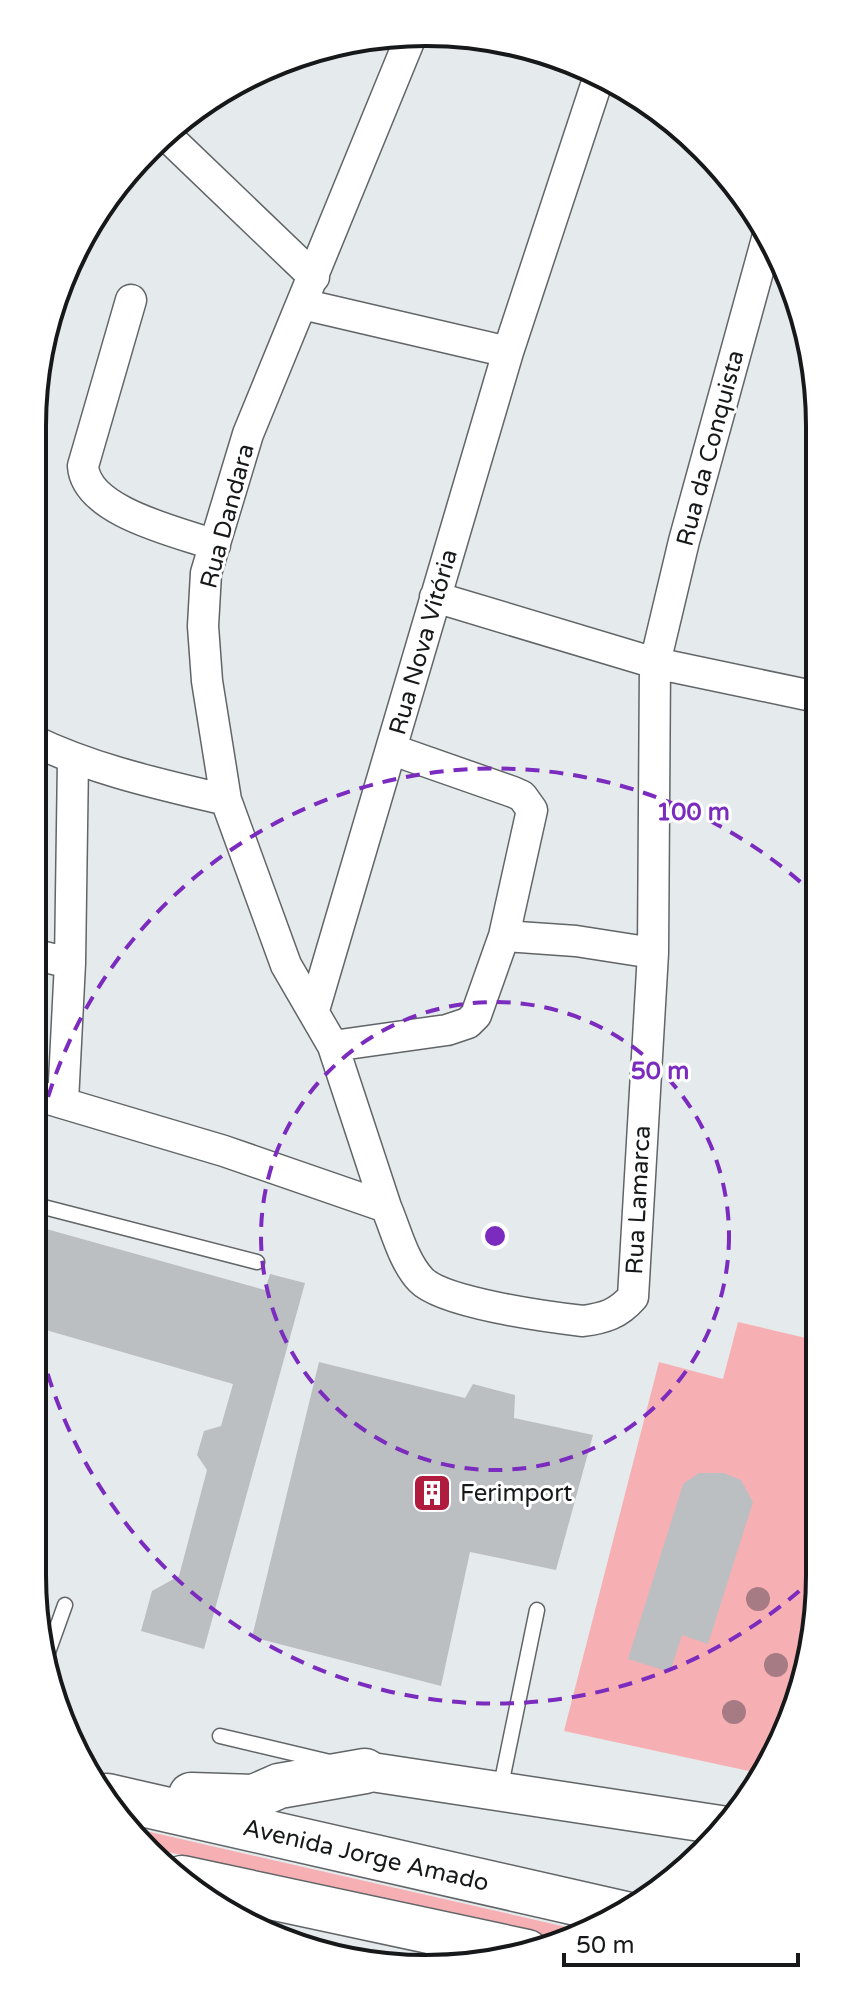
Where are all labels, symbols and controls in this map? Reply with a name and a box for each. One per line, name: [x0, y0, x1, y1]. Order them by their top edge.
street label: Rua da Conquista: [670, 347, 751, 549]
street label: Rua Dandara: [194, 441, 261, 592]
street label: Rua Nova Vitória: [383, 546, 464, 738]
text: 100 m: [656, 798, 730, 827]
text: 50 m: [631, 1057, 689, 1086]
street label: Rua Lamarca: [620, 1125, 657, 1275]
centre of rings: [481, 1222, 509, 1250]
building icon: Ferimport: [411, 1472, 453, 1514]
place label: Ferimport: [460, 1479, 573, 1508]
street label: Avenida Jorge Amado: [240, 1813, 492, 1898]
scale bar: [564, 1917, 798, 1967]
text: 50 m: [576, 1931, 634, 1960]

